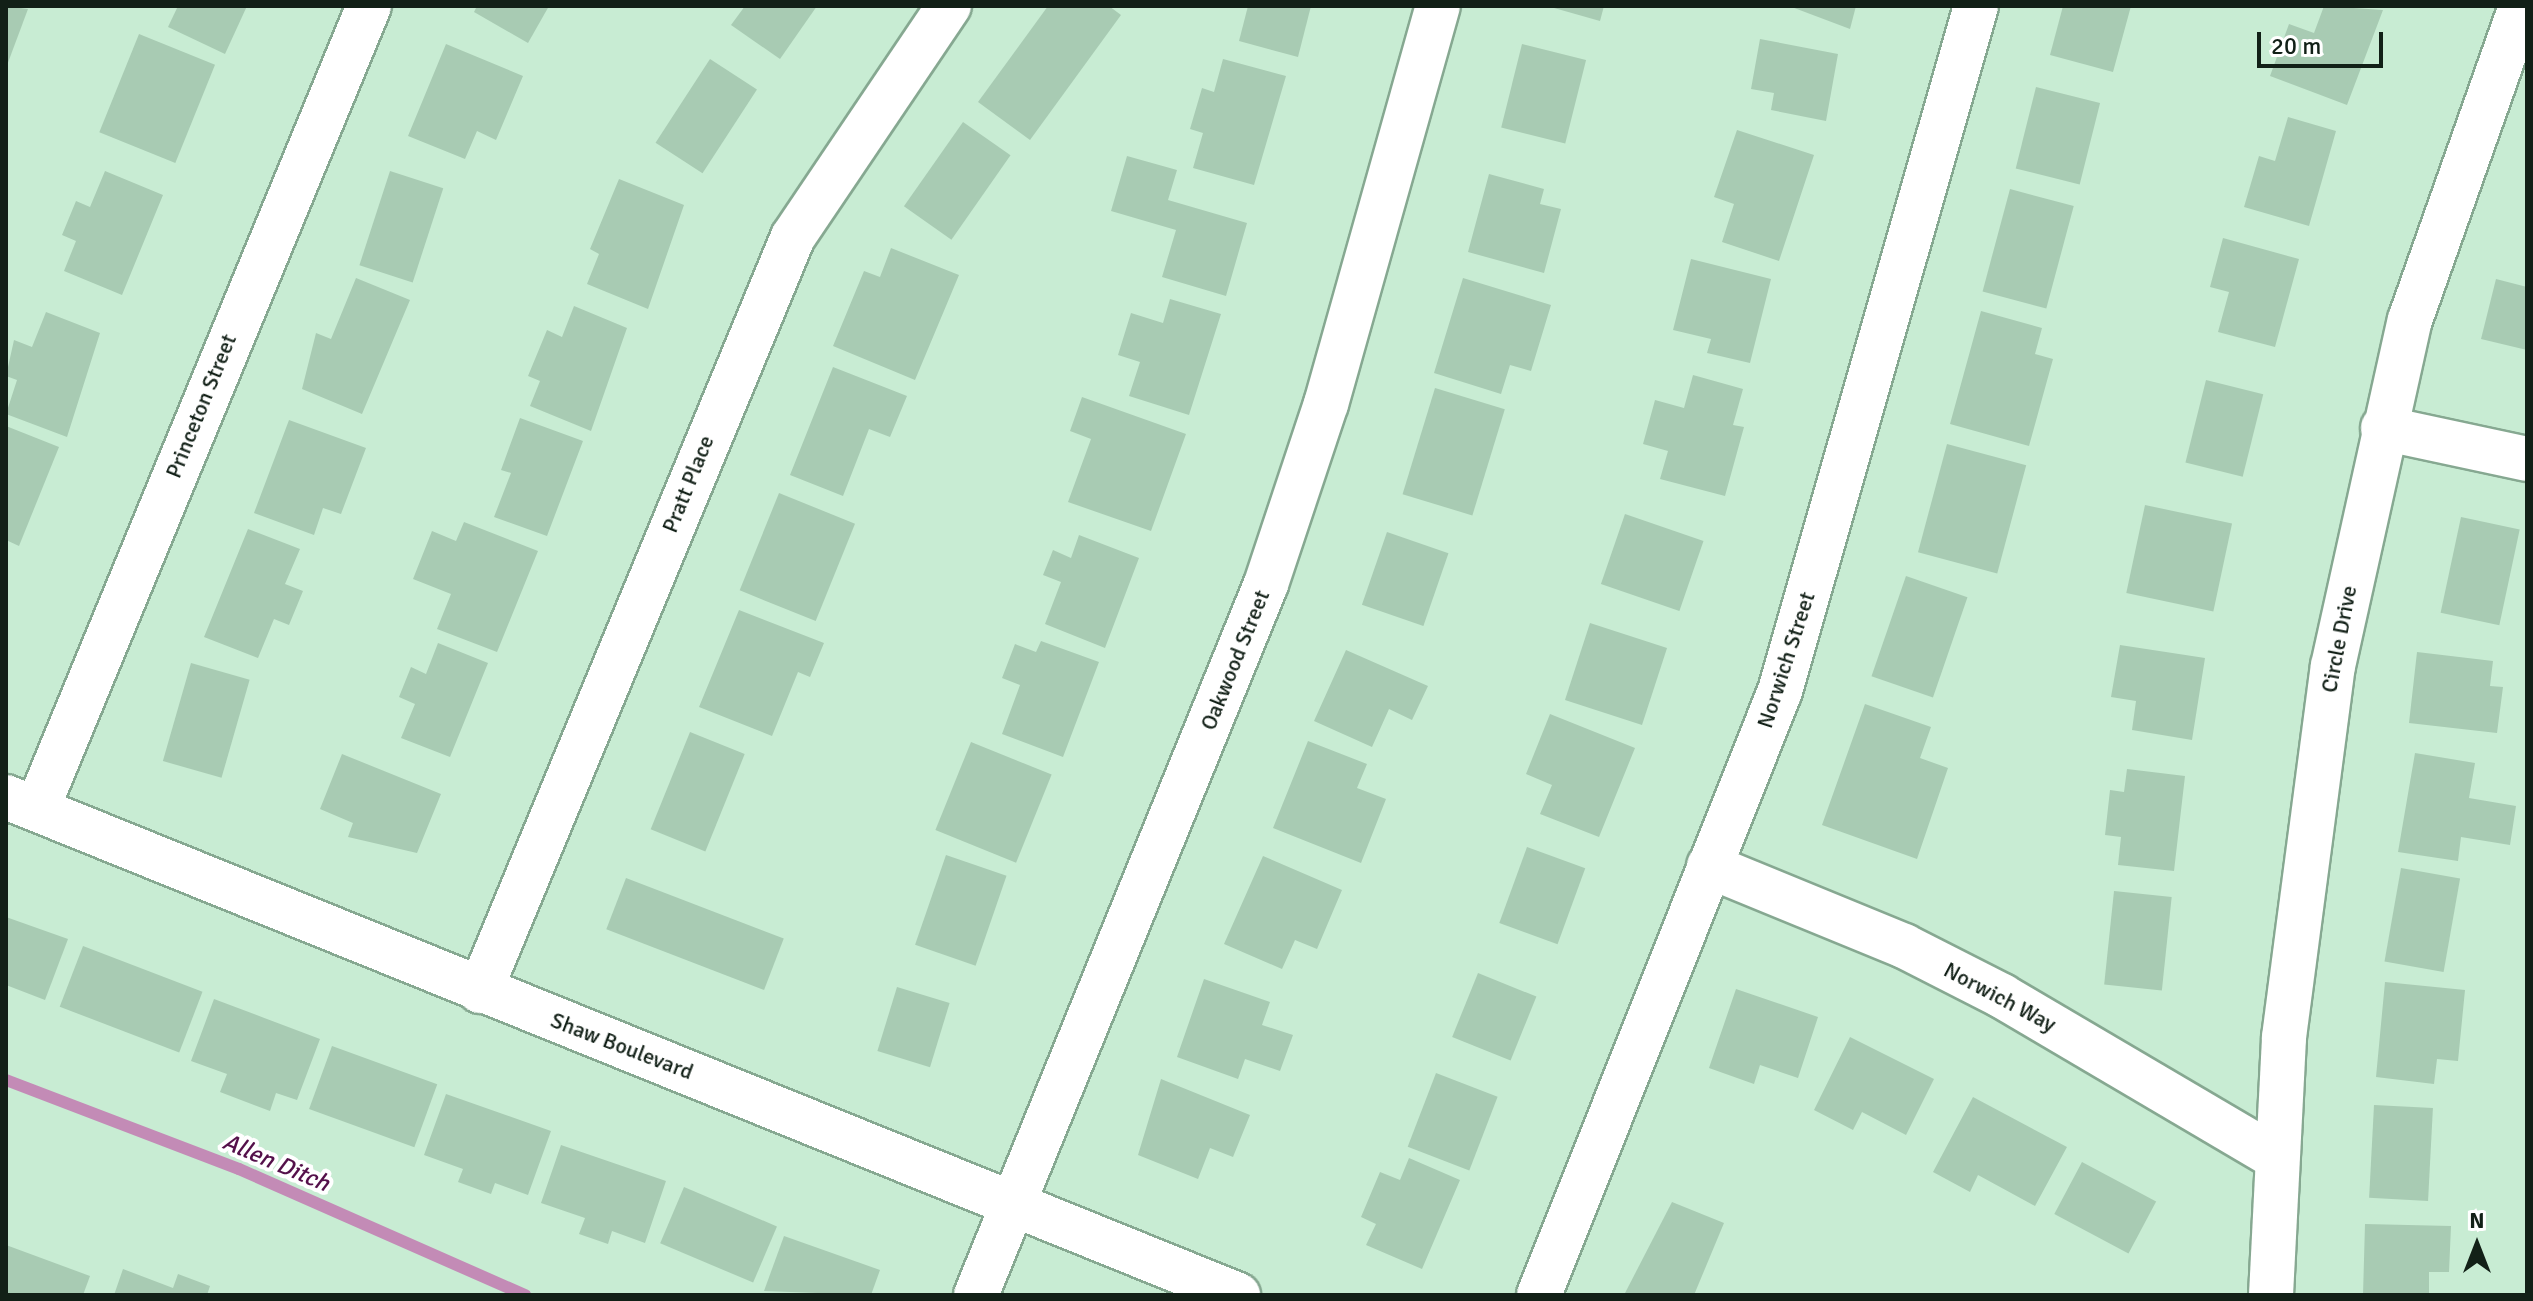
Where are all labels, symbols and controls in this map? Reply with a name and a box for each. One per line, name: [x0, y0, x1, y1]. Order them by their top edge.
scale bar: [2261, 16, 2387, 66]
text: 20 m: [2271, 31, 2321, 61]
street label: Princeton Street: [160, 330, 242, 482]
street label: Pratt Place: [657, 432, 719, 536]
street label: Circle Drive: [2316, 583, 2362, 695]
street label: Oakwood Street: [1195, 586, 1275, 734]
street label: Norwich Street: [1752, 589, 1820, 731]
street label: Norwich Way: [1939, 956, 2061, 1038]
street label: Shaw Boulevard: [547, 1007, 697, 1085]
water label: Allen Ditch: [218, 1128, 334, 1198]
north arrow: [2437, 1205, 2517, 1285]
text: N: [2469, 1207, 2485, 1234]

